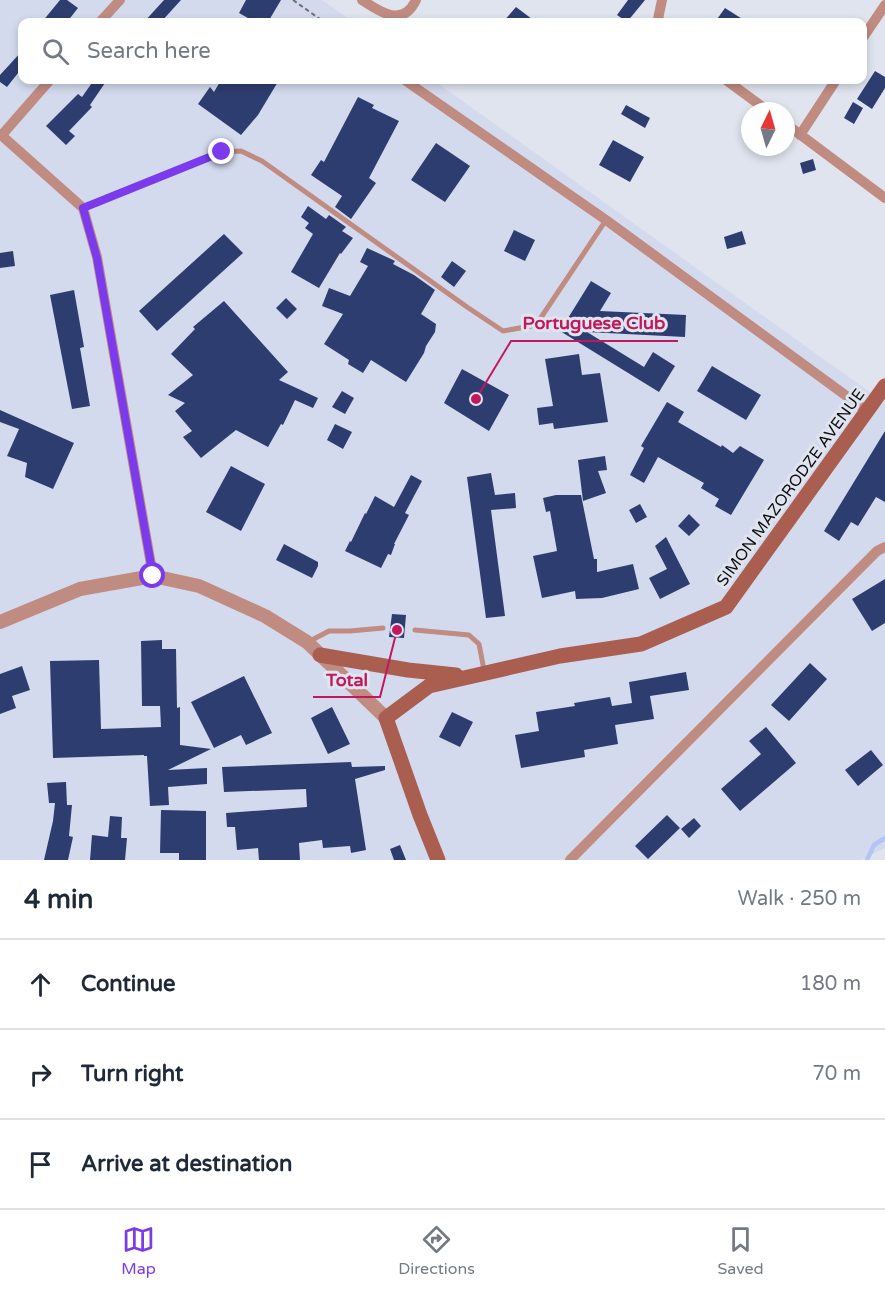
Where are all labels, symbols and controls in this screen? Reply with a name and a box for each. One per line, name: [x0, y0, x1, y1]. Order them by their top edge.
search box: [18, 18, 867, 84]
icon: search: [39, 35, 72, 68]
text: Search here: [87, 38, 211, 64]
north arrow: [741, 102, 795, 156]
route end: [208, 138, 234, 164]
callout: Portuguese Club: [511, 305, 678, 341]
text: Portuguese Club: [523, 312, 665, 334]
street label: SIMON MAZORODZE AVENUE: [712, 385, 869, 590]
route start: [139, 562, 165, 588]
callout: Total: [313, 661, 380, 697]
text: Total: [325, 669, 368, 691]
text: 4 min: [24, 884, 93, 915]
text: Walk · 250 m: [738, 887, 861, 911]
icon: ahead: [24, 968, 57, 1001]
text: Continue: [81, 971, 176, 997]
text: 180 m: [800, 972, 861, 996]
icon: right: [24, 1058, 57, 1091]
text: Turn right: [81, 1061, 183, 1087]
text: 70 m: [812, 1062, 861, 1086]
icon: arrive: [24, 1148, 57, 1181]
text: Arrive at destination: [81, 1151, 292, 1177]
tab: Map: [121, 1223, 156, 1279]
tab: Directions: [398, 1223, 475, 1279]
tab: Saved: [717, 1223, 764, 1279]

